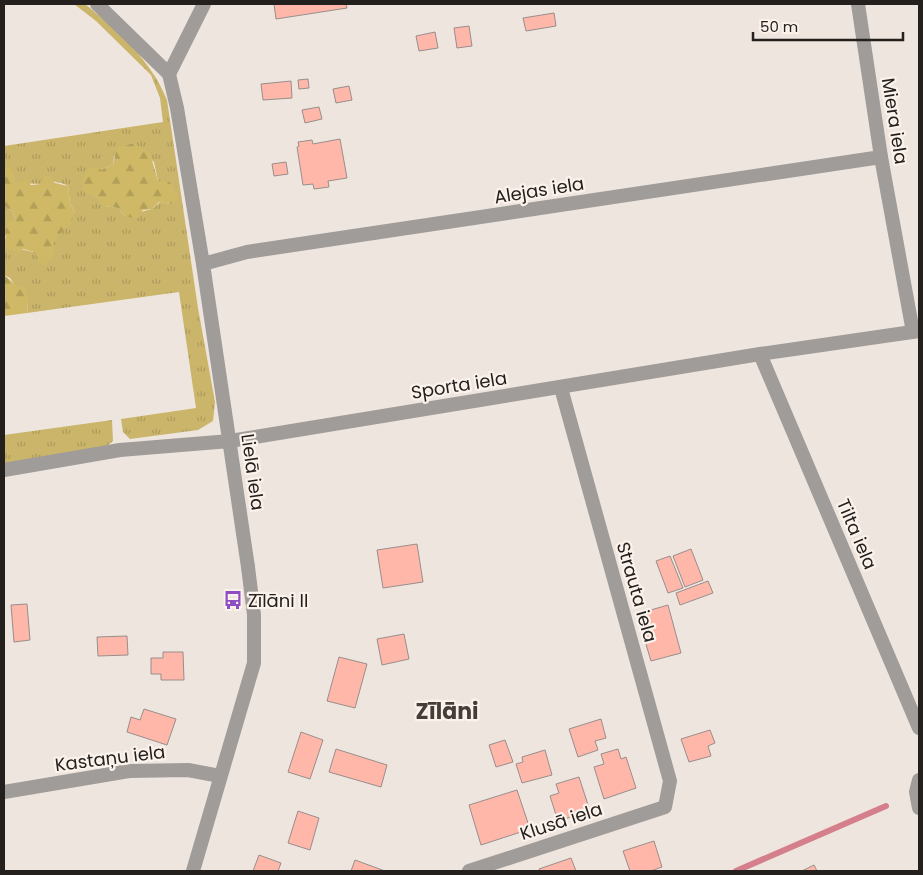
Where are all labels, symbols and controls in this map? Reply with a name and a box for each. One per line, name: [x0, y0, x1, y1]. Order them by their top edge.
scale bar: [753, 10, 903, 42]
text: 50 m: [760, 16, 798, 37]
street label: Miera iela: [876, 76, 914, 166]
street label: Alejas iela: [492, 171, 586, 209]
street label: Sporta iela: [409, 365, 509, 405]
street label: Lielā iela: [235, 432, 271, 512]
street label: Tilta iela: [831, 495, 883, 573]
street label: Strauta iela: [611, 539, 663, 645]
place label: Zīlāni II: [248, 588, 308, 613]
bus stop icon: Zīlāni II: [222, 589, 244, 611]
district label: Zīlāni: [416, 696, 478, 727]
street label: Kastaņu iela: [53, 739, 167, 777]
street label: Klusā iela: [517, 796, 605, 846]

